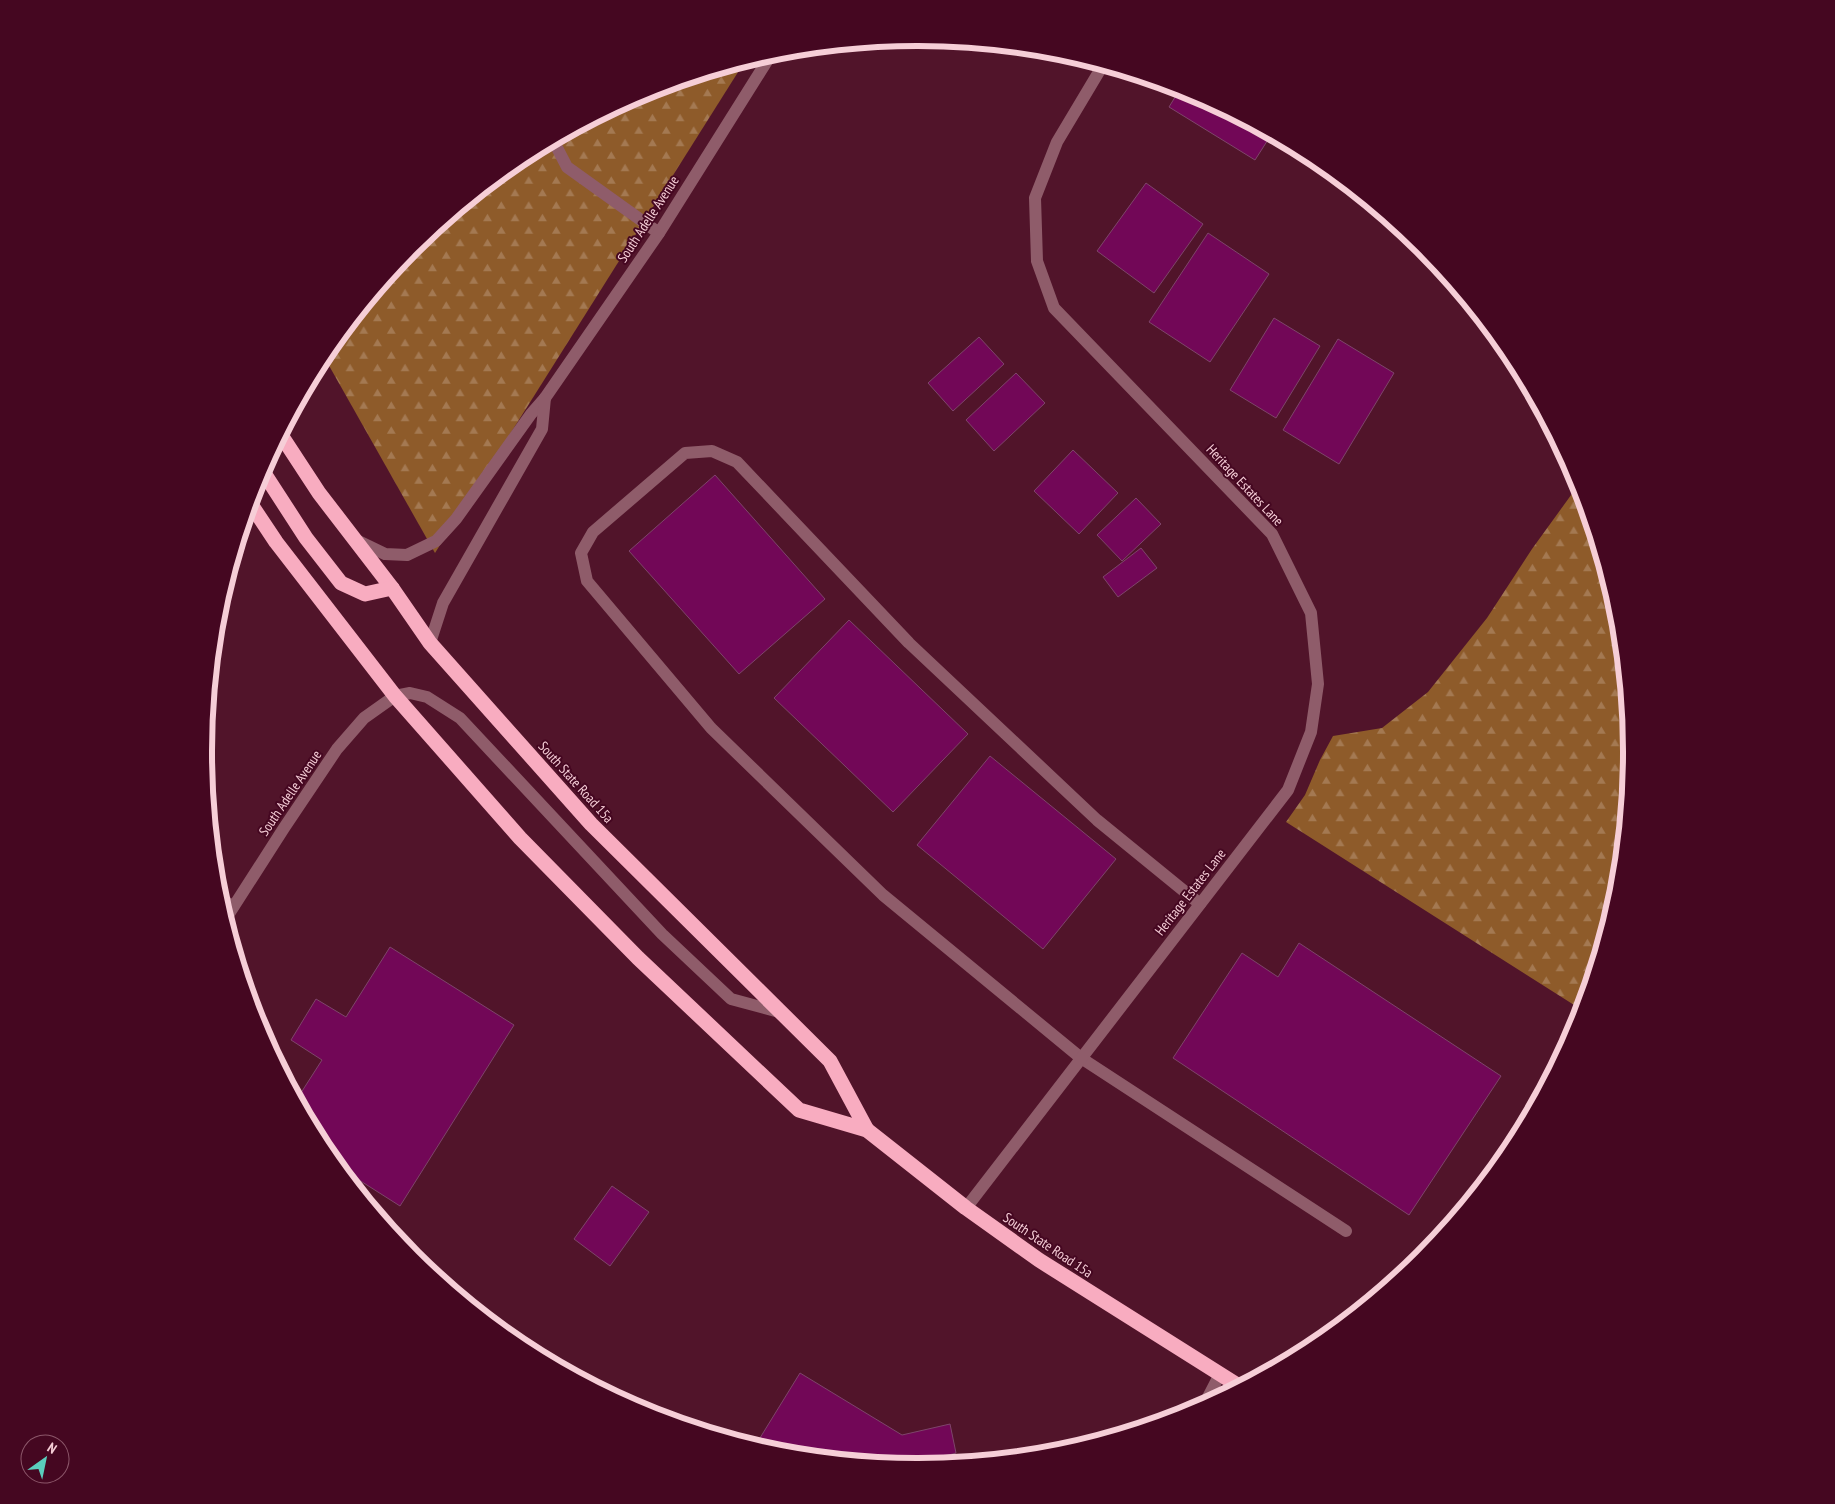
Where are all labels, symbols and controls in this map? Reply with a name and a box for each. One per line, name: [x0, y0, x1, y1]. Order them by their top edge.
street label: South Adelle Avenue: [613, 172, 683, 266]
street label: Heritage Estates Lane: [1203, 440, 1288, 530]
street label: South State Road 15a: [534, 737, 618, 827]
street label: South Adelle Avenue: [255, 747, 325, 839]
street label: Heritage Estates Lane: [1151, 845, 1230, 939]
street label: South State Road 15a: [1000, 1208, 1096, 1282]
north arrow: [20, 1434, 70, 1484]
text: N: [44, 1438, 60, 1458]

